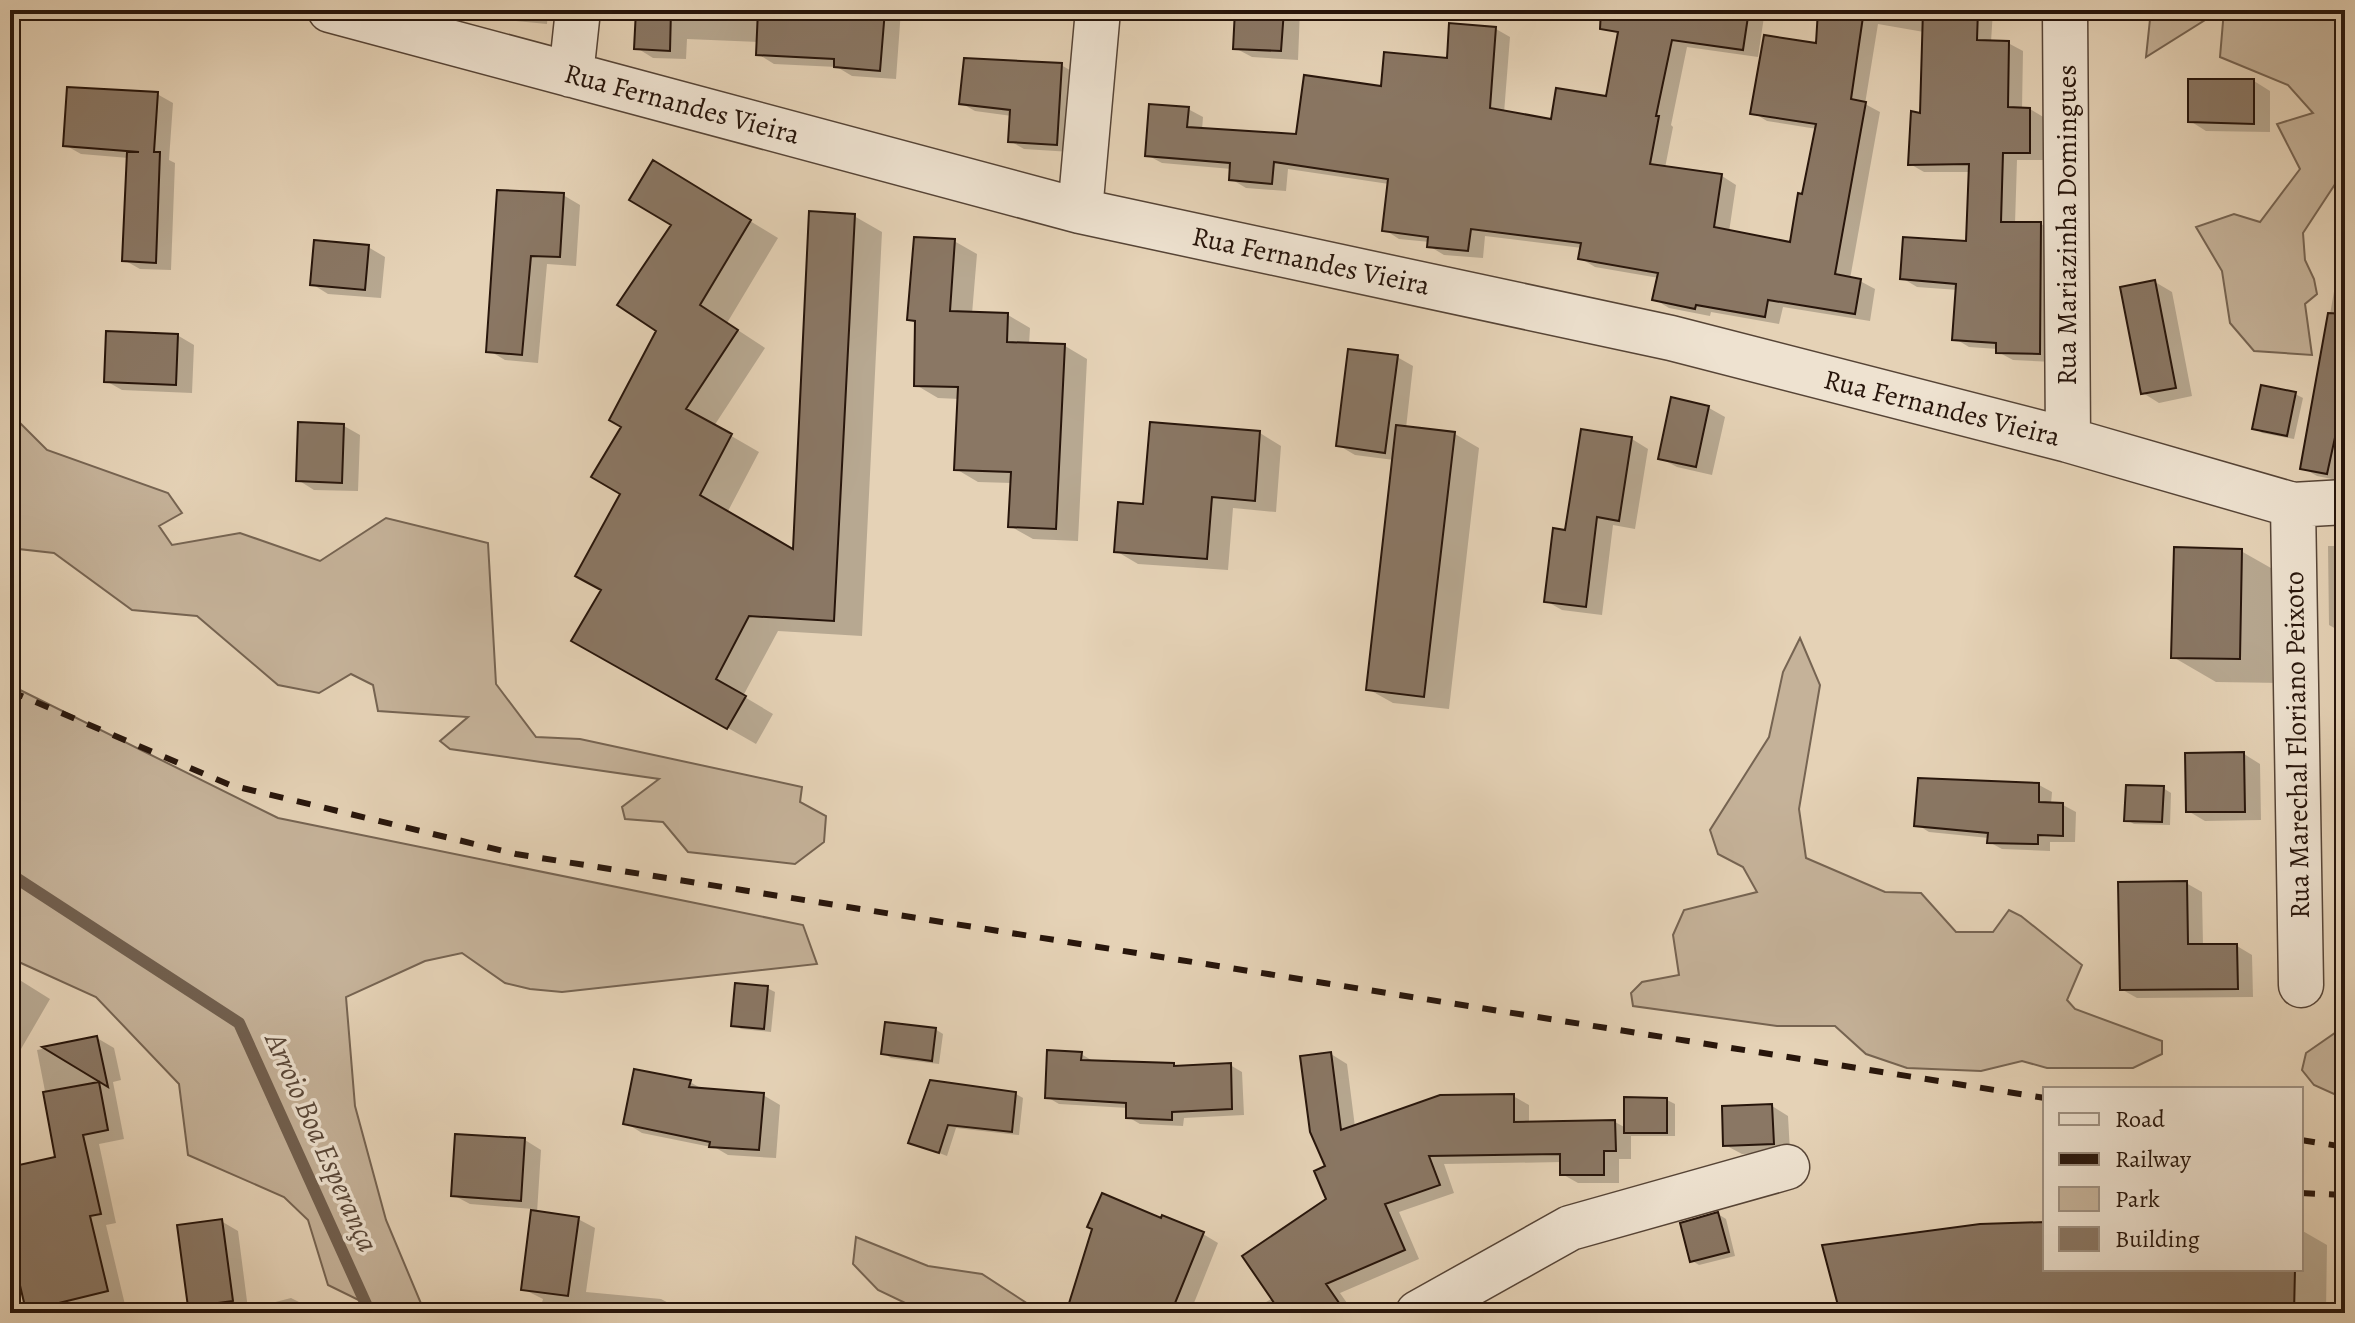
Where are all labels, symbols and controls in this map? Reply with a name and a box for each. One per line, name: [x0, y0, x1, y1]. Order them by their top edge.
street label: Rua Fernandes Vieira: [560, 54, 804, 154]
street label: Rua Mariazinha Domingues: [2048, 65, 2086, 385]
street label: Rua Fernandes Vieira: [1189, 217, 1433, 305]
street label: Rua Fernandes Vieira: [1820, 360, 2064, 456]
street label: Rua Marechal Floriano Peixoto: [2275, 571, 2319, 919]
water label: Arroio Boa Esperança: [255, 1024, 388, 1258]
legend: [2043, 1087, 2303, 1271]
text: Road: [2115, 1103, 2165, 1135]
text: Railway: [2115, 1143, 2191, 1175]
text: Park: [2115, 1183, 2160, 1215]
text: Building: [2115, 1223, 2200, 1255]

